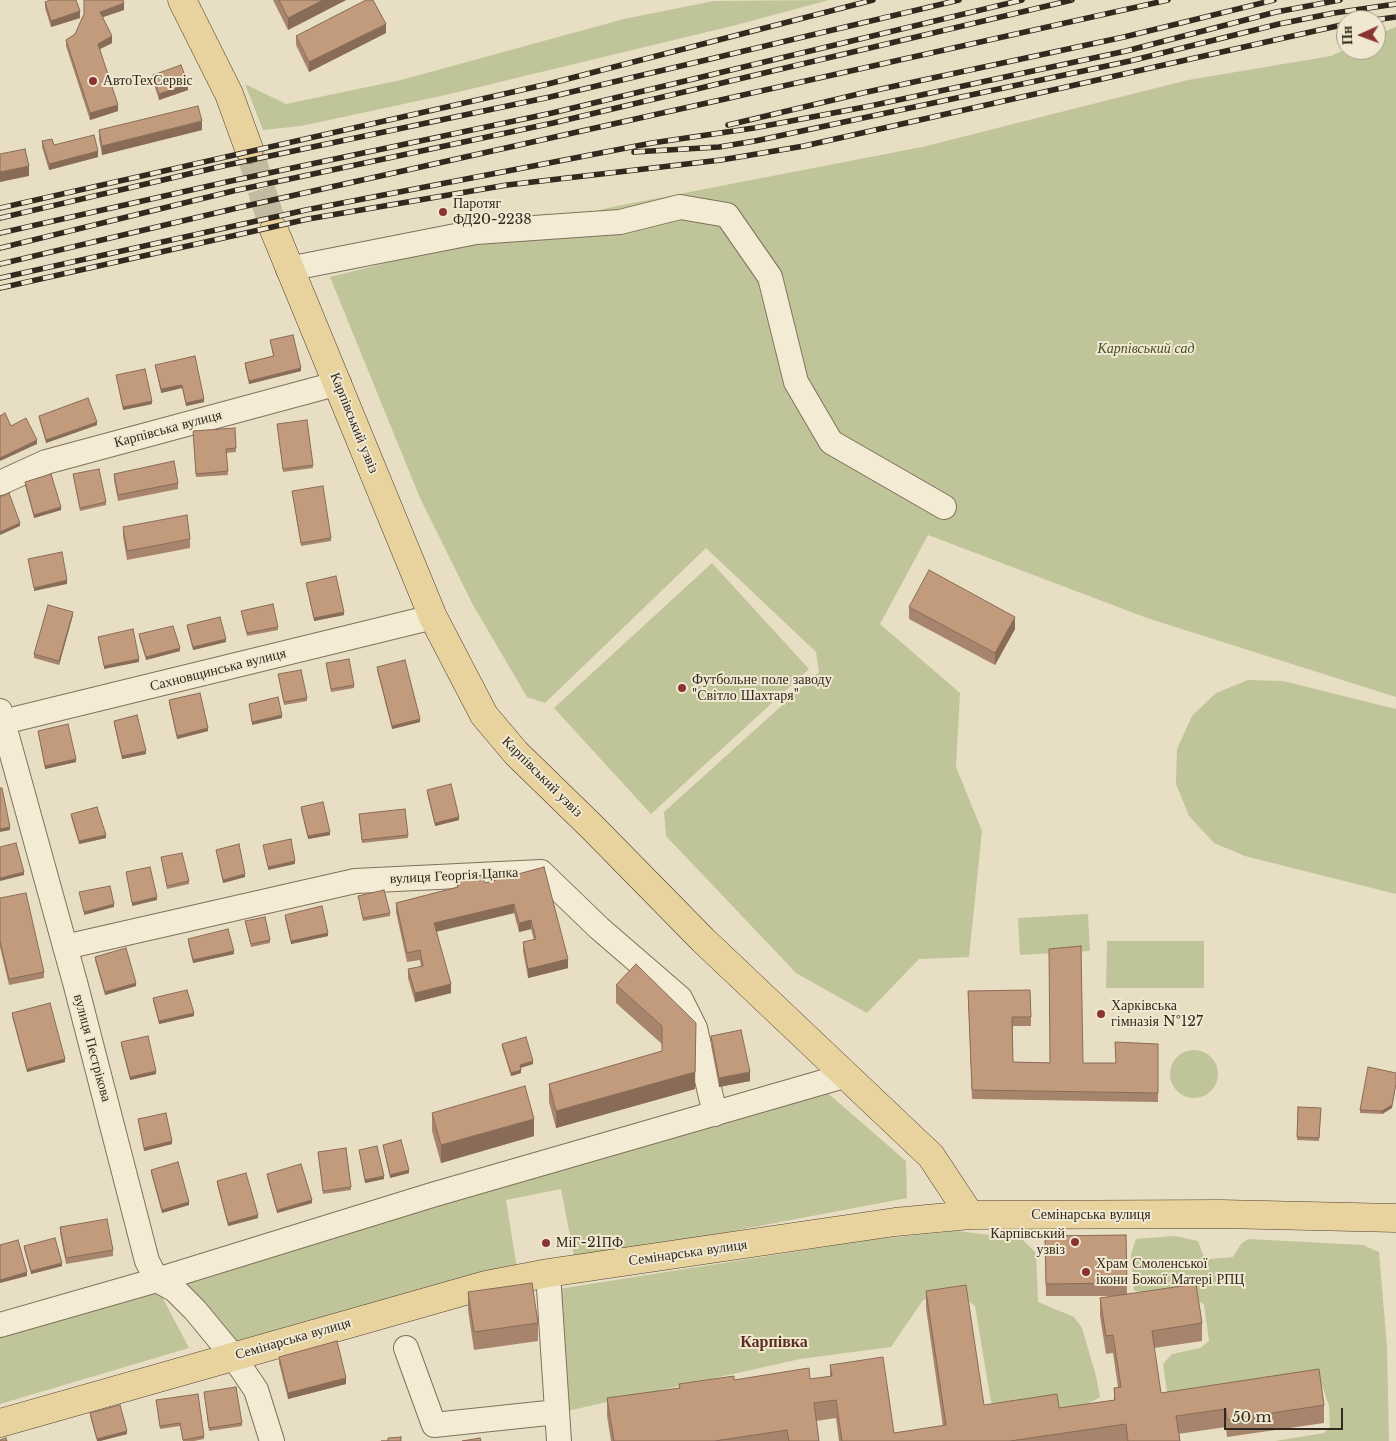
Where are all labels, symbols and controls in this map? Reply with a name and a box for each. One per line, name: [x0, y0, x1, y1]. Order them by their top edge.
north arrow: [1336, 10, 1386, 60]
text: Пн: [1338, 26, 1356, 45]
place label: АвтоТехСервіс: [103, 73, 193, 89]
marker: АвтоТехСервіс: [87, 75, 99, 87]
place label: Паротяг ФД20-2238: [453, 196, 532, 228]
marker: Паротяг ФД20-2238: [437, 206, 449, 218]
park label: Карпівський сад: [1098, 341, 1194, 357]
street label: Карпівський узвіз: [326, 370, 382, 476]
street label: Карпівська вулиця: [112, 407, 224, 451]
street label: Сахновщинська вулиця: [148, 645, 288, 695]
place label: Футбольне поле заводу "Світло Шахтаря": [692, 672, 832, 704]
marker: Футбольне поле заводу "Світло Шахтаря": [676, 682, 688, 694]
street label: Карпівський узвіз: [498, 733, 586, 821]
street label: вулиця Георгія Цапка: [389, 864, 519, 888]
street label: вулиця Пестрікова: [70, 992, 114, 1104]
place label: Харківська гімназія №127: [1111, 998, 1203, 1030]
marker: Харківська гімназія №127: [1095, 1008, 1107, 1020]
street label: Семінарська вулиця: [1031, 1207, 1151, 1223]
place label: Карпівський узвіз: [990, 1226, 1065, 1258]
place label: МіГ-21ПФ: [556, 1235, 623, 1251]
street label: Семінарська вулиця: [628, 1236, 748, 1270]
marker: Карпівський узвіз: [1069, 1236, 1081, 1248]
marker: МіГ-21ПФ: [540, 1237, 552, 1249]
place label: Храм Смоленської ікони Божої Матері РПЦ: [1096, 1256, 1244, 1288]
marker: Храм Смоленської ікони Божої Матері РПЦ: [1080, 1266, 1092, 1278]
street label: Семінарська вулиця: [233, 1314, 353, 1364]
district label: Карпівка: [740, 1332, 808, 1352]
scale bar: [1226, 1398, 1345, 1430]
text: 50 m: [1232, 1407, 1272, 1426]

